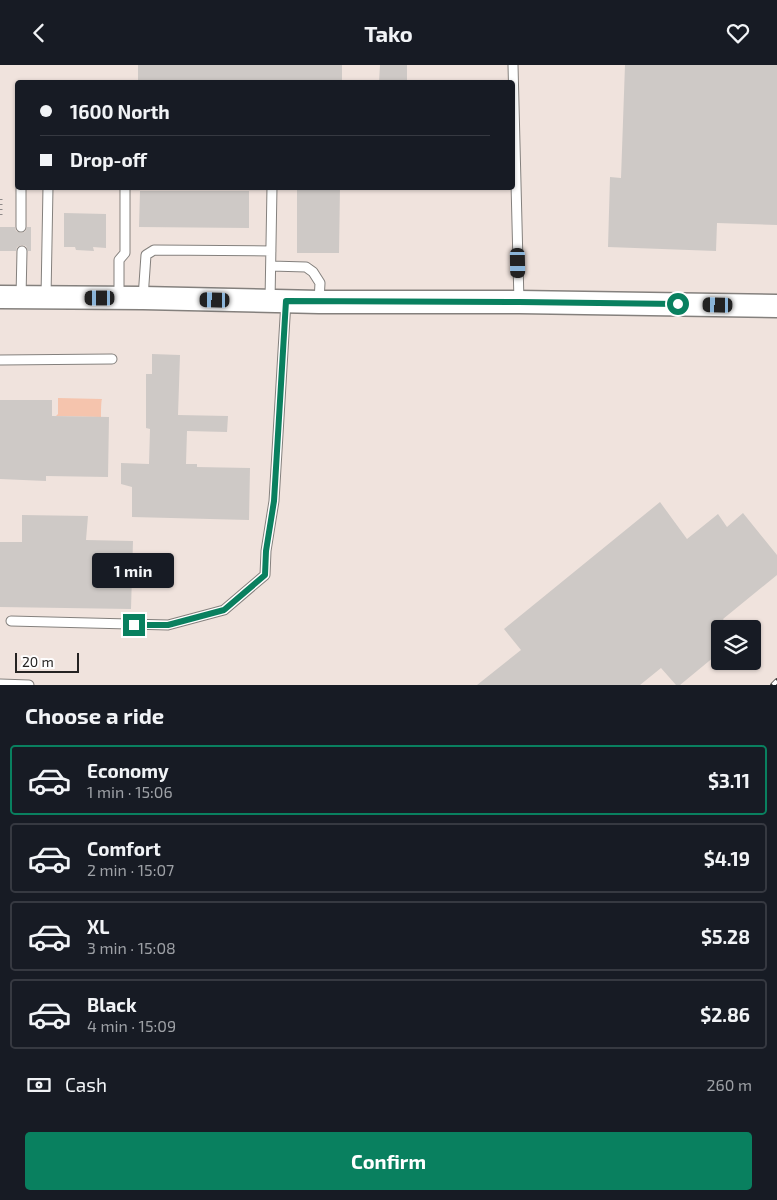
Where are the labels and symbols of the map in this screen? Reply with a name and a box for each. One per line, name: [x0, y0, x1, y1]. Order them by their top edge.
car: [510, 248, 525, 278]
car: [85, 291, 115, 306]
car: [199, 292, 230, 308]
route start: [667, 293, 689, 315]
car: [702, 297, 733, 313]
callout: 1 min: [93, 553, 175, 587]
route end: [123, 614, 145, 636]
scale bar: [15, 650, 79, 673]

